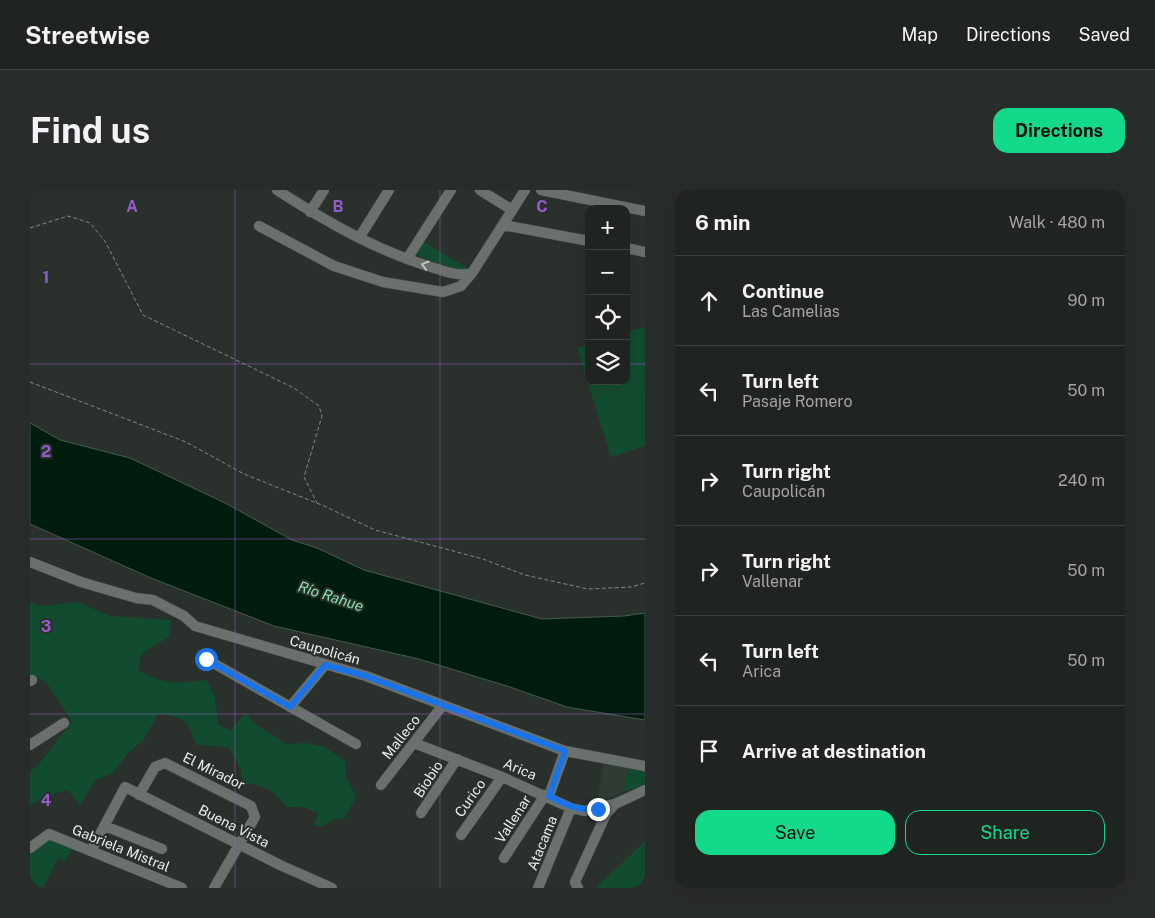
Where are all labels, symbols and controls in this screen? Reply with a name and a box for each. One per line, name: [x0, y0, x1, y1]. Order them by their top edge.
text: Streetwise: [25, 21, 150, 49]
text: Map: [901, 24, 938, 45]
text: Directions: [966, 24, 1051, 45]
text: Saved: [1079, 24, 1130, 45]
button: Directions: [993, 108, 1125, 153]
text: Find us: [30, 110, 150, 151]
text: A: [126, 197, 138, 216]
text: B: [333, 197, 344, 216]
text: C: [536, 197, 548, 216]
map controls: [585, 205, 630, 385]
button: +: [585, 205, 630, 250]
text: 6 min: [695, 210, 751, 235]
text: Walk · 480 m: [1009, 213, 1105, 232]
button: −: [585, 250, 630, 295]
one-way arrow: [421, 260, 429, 270]
text: 1: [43, 268, 49, 287]
text: Continue: [742, 280, 824, 302]
icon: ahead: [695, 287, 723, 315]
text: 90 m: [1068, 291, 1105, 310]
button: locate: [585, 295, 630, 340]
text: Las Camelias: [742, 302, 840, 321]
button: layers: [585, 340, 630, 385]
text: Turn left: [742, 370, 819, 392]
icon: left: [695, 377, 723, 405]
text: 50 m: [1067, 381, 1105, 400]
text: Pasaje Romero: [742, 392, 853, 411]
text: 2: [41, 442, 51, 461]
text: Turn right: [742, 460, 831, 482]
icon: right: [695, 467, 723, 495]
text: 240 m: [1058, 471, 1105, 490]
text: Caupolicán: [742, 482, 825, 501]
text: Turn right: [742, 550, 831, 572]
icon: right: [695, 557, 723, 585]
text: 50 m: [1067, 561, 1105, 580]
text: Vallenar: [742, 572, 803, 591]
water label: Río Rahue: [296, 577, 366, 615]
text: 3: [41, 617, 51, 636]
street label: Caupolicán: [288, 632, 362, 668]
text: Turn left: [742, 640, 819, 662]
icon: left: [695, 647, 723, 675]
route start: [195, 648, 218, 671]
text: 50 m: [1067, 651, 1105, 670]
text: Arica: [742, 662, 781, 681]
street label: Malleco: [379, 712, 423, 762]
icon: arrive: [695, 737, 723, 765]
text: Arrive at destination: [742, 740, 926, 762]
street label: El Mirador: [180, 749, 248, 793]
street label: Arica: [501, 755, 539, 783]
street label: Biobio: [410, 758, 446, 800]
street label: Curico: [451, 776, 489, 820]
text: 4: [41, 791, 52, 810]
street label: Vallenar: [492, 792, 534, 846]
route end: [587, 798, 610, 821]
street label: Buena Vista: [196, 801, 272, 851]
button: Save: [695, 810, 895, 855]
button: Share: [905, 810, 1105, 855]
street label: Atacama: [524, 813, 560, 873]
street label: Gabriela Mistral: [70, 821, 172, 875]

